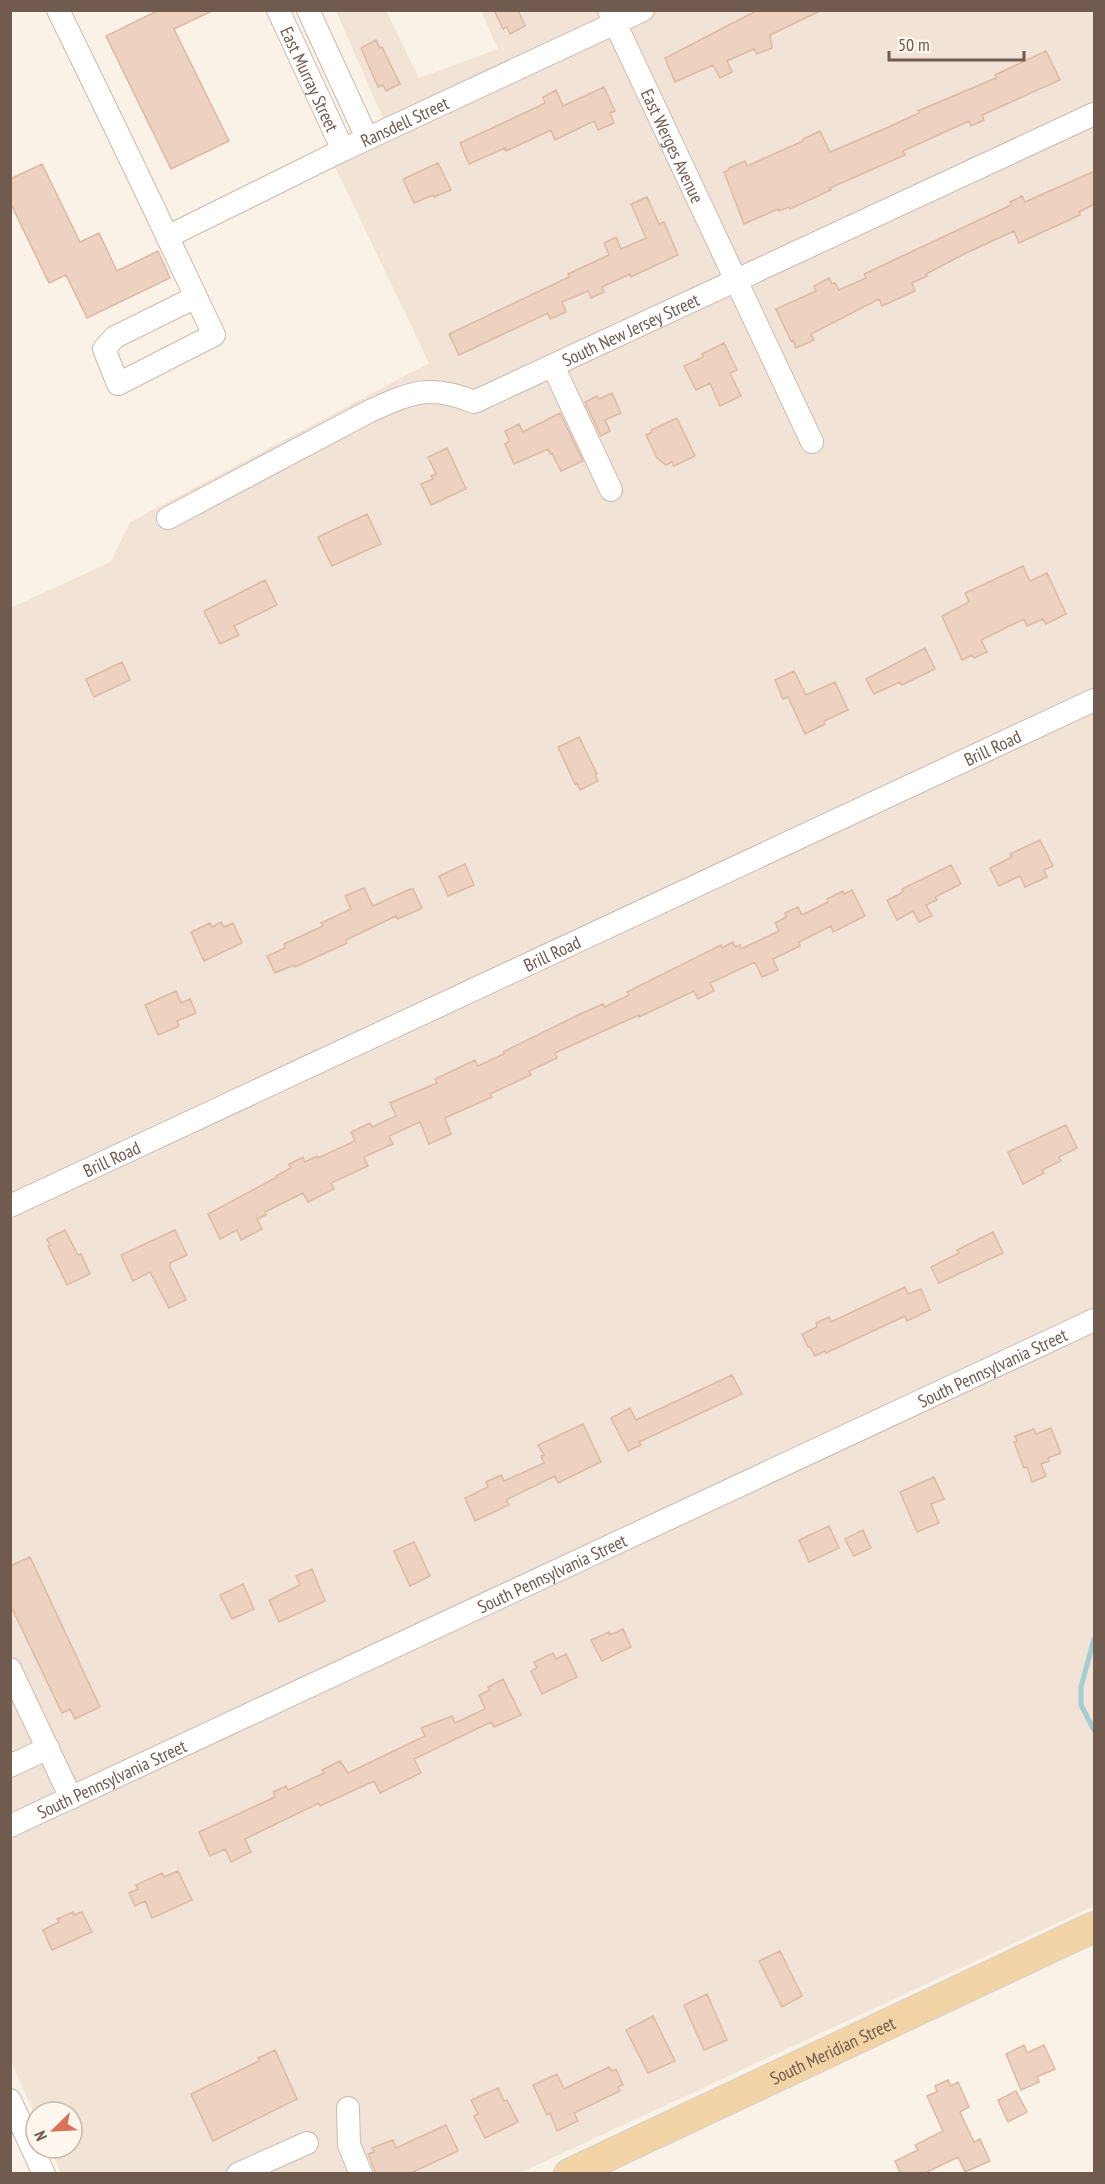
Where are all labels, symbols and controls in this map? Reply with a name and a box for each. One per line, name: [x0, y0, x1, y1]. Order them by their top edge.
street label: East Murray Street: [276, 23, 344, 135]
scale bar: [889, 24, 1024, 62]
text: 50 m: [898, 33, 930, 56]
street label: East Werges Avenue: [636, 85, 709, 207]
street label: Ransdell Street: [357, 91, 452, 152]
street label: South New Jersey Street: [558, 288, 703, 371]
street label: Brill Road: [960, 724, 1024, 771]
street label: Brill Road: [520, 930, 584, 976]
street label: Brill Road: [79, 1135, 144, 1182]
street label: South Pennsylvania Street: [914, 1323, 1071, 1412]
street label: South Pennsylvania Street: [473, 1528, 630, 1618]
street label: South Pennsylvania Street: [33, 1734, 190, 1823]
street label: South Meridian Street: [766, 2011, 899, 2089]
north arrow: [24, 2100, 84, 2160]
text: N: [29, 2128, 51, 2144]

